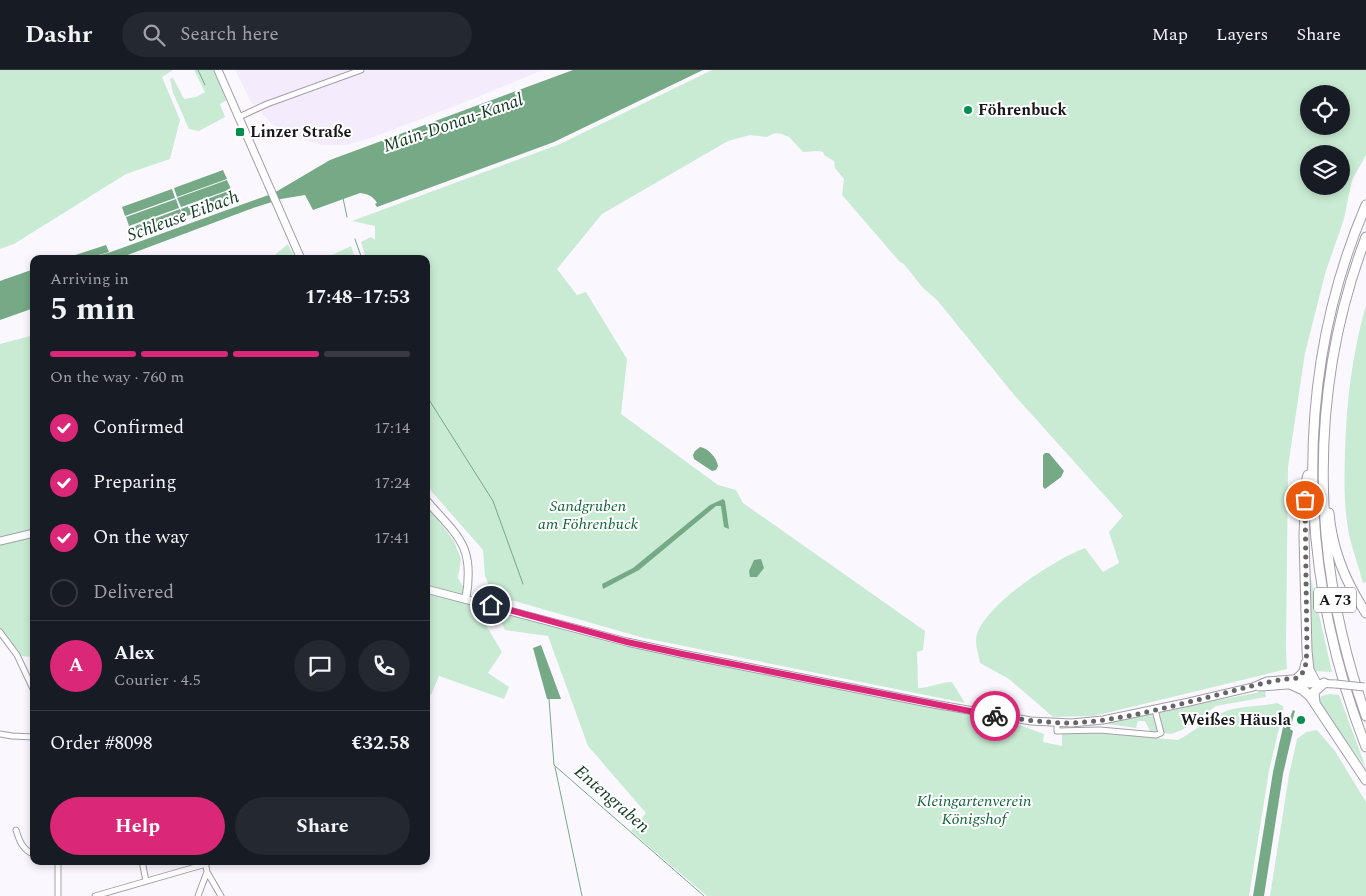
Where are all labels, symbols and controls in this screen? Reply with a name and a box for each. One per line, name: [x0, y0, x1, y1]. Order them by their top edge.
search box: [122, 12, 472, 57]
text: Dashr: [25, 17, 92, 53]
text: Search here: [180, 20, 279, 49]
icon: search: [140, 21, 168, 49]
text: Map: [1152, 21, 1188, 48]
text: Layers: [1216, 21, 1268, 48]
text: Share: [1296, 21, 1341, 48]
map controls: [1300, 85, 1350, 195]
button: locate: [1300, 85, 1350, 135]
water label: Main-Donau-Kanal: [379, 86, 527, 160]
place label: Föhrenbuck: [978, 98, 1067, 122]
marker: Föhrenbuck: [962, 104, 974, 116]
place label: Linzer Straße: [250, 120, 352, 144]
marker: Linzer Straße: [234, 126, 246, 138]
button: layers: [1300, 145, 1350, 195]
water label: Schleuse Eibach: [123, 183, 243, 249]
text: Arriving in: [50, 267, 129, 291]
text: 17:48–17:53: [305, 283, 410, 312]
text: 5 min: [50, 285, 135, 334]
text: On the way · 760 m: [50, 365, 184, 389]
text: Confirmed: [93, 413, 184, 442]
icon: check: [50, 414, 78, 442]
text: 17:14: [374, 416, 410, 440]
text: Preparing: [93, 468, 177, 497]
icon: check: [50, 469, 78, 497]
text: 17:24: [374, 471, 410, 495]
pin: [1284, 479, 1326, 521]
icon: bag: [1291, 486, 1319, 514]
park label: Sandgruben am Föhrenbuck: [538, 494, 639, 536]
text: On the way: [93, 523, 189, 552]
icon: check: [50, 524, 78, 552]
text: 17:41: [374, 526, 410, 550]
text: Delivered: [93, 578, 174, 607]
pin: [470, 584, 512, 626]
road number: A 73: [1314, 588, 1356, 612]
icon: home: [477, 591, 505, 619]
text: Alex: [114, 639, 155, 668]
button: chat: [294, 640, 346, 692]
button: phone: [358, 640, 410, 692]
text: A: [69, 651, 83, 680]
text: Courier · 4.5: [114, 668, 201, 692]
courier: [970, 691, 1020, 741]
icon: bike: [981, 702, 1009, 730]
place label: Weißes Häusla: [1180, 708, 1292, 732]
marker: Weißes Häusla: [1295, 714, 1307, 726]
text: Order #8098: [50, 729, 153, 758]
text: €32.58: [352, 729, 410, 758]
water label: Entengraben: [568, 758, 656, 840]
park label: Kleingartenverein Königshof: [917, 789, 1032, 831]
button: Help: [50, 797, 225, 855]
button: Share: [235, 797, 410, 855]

